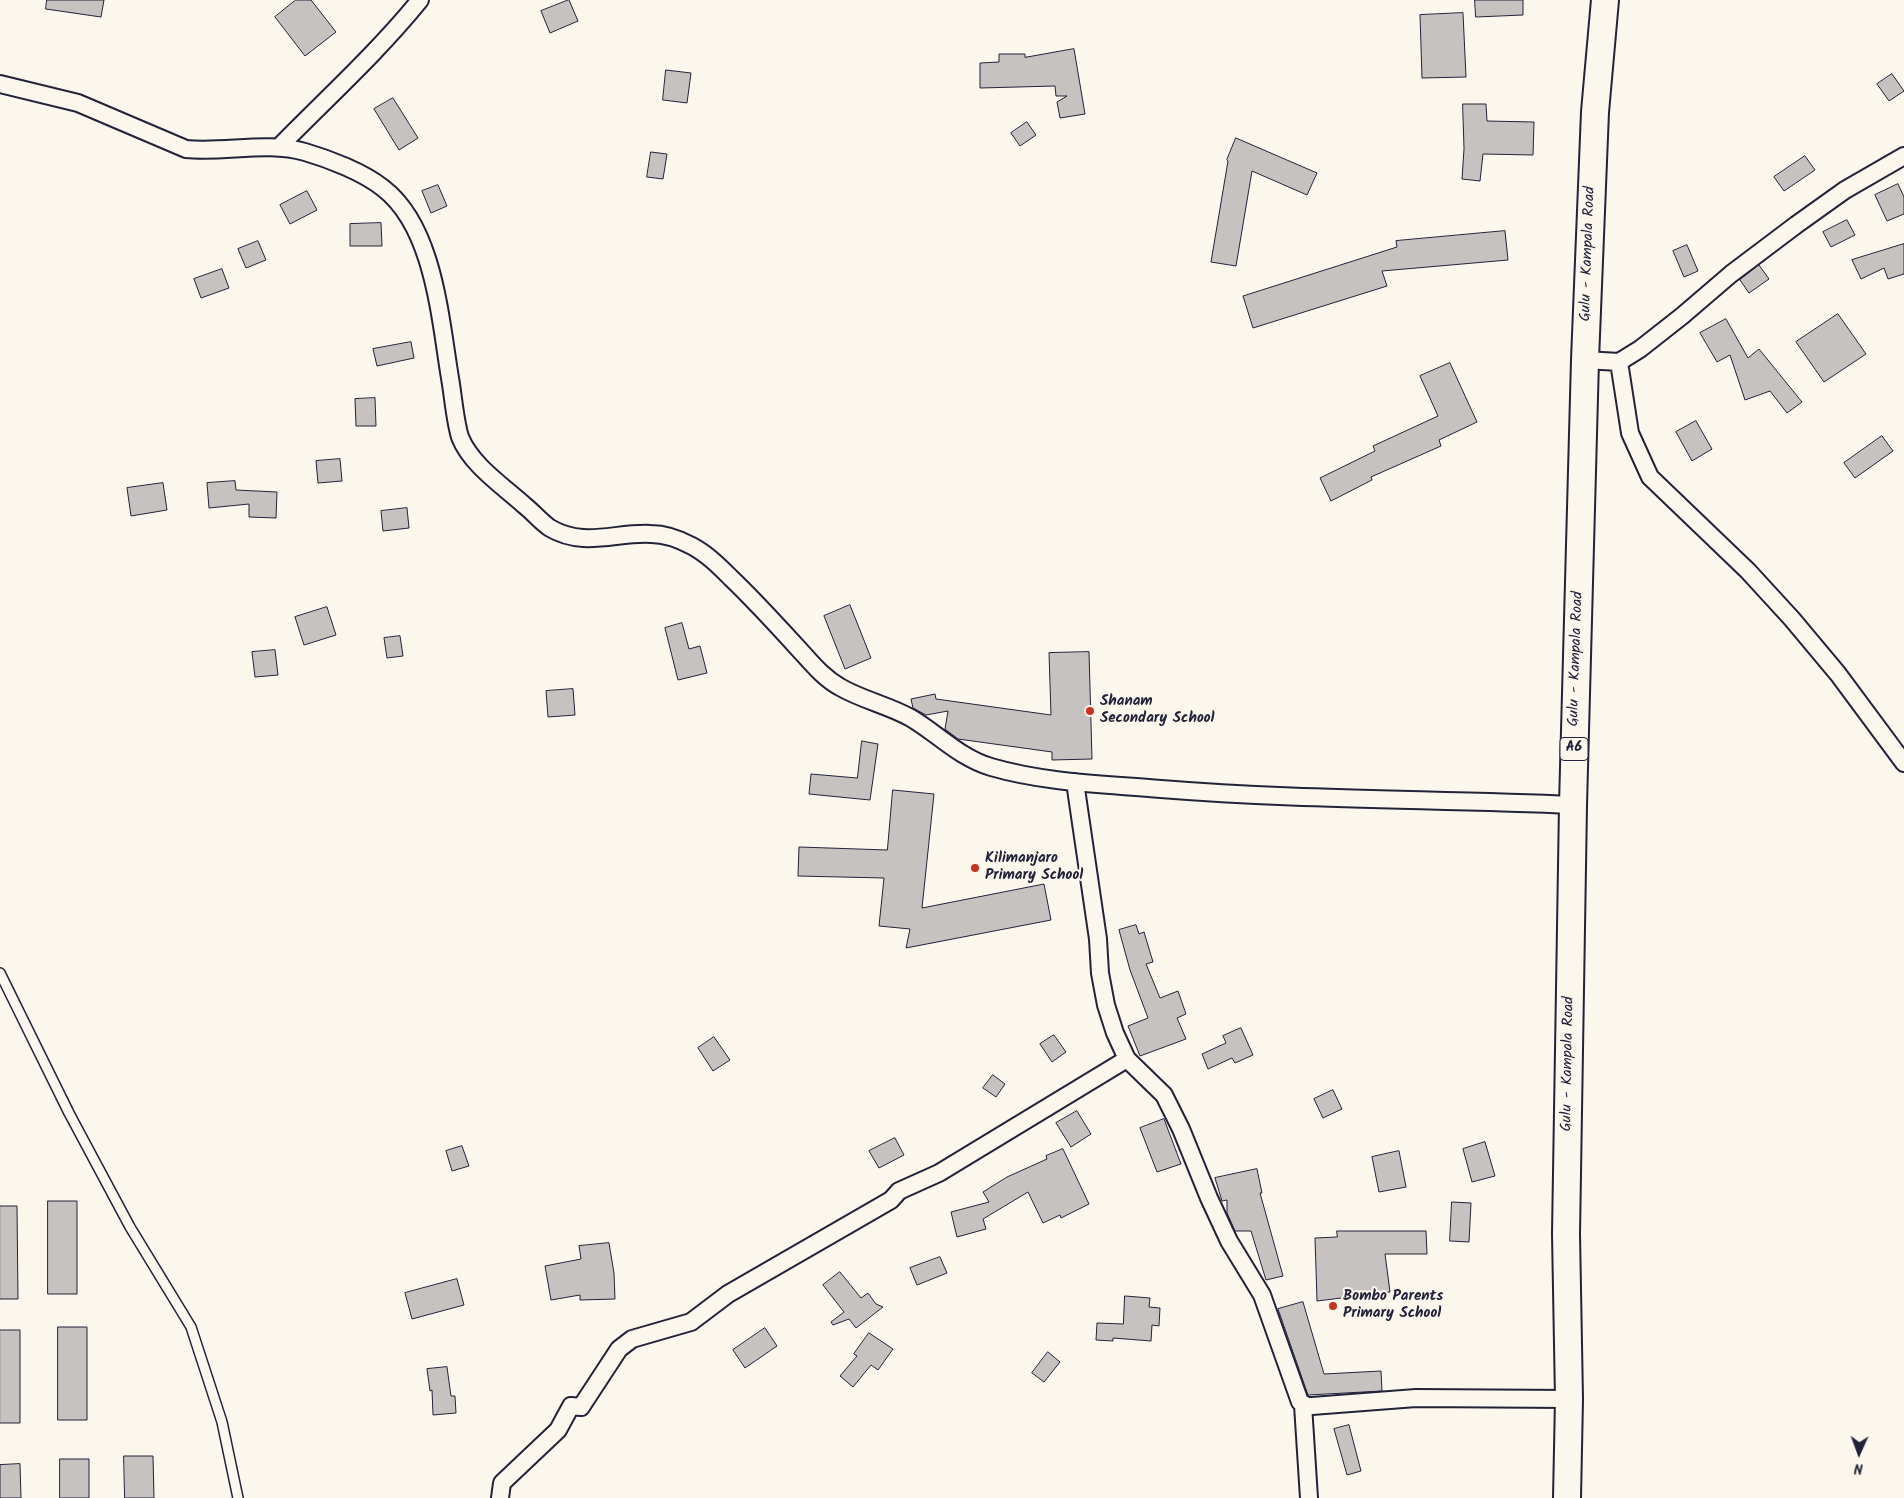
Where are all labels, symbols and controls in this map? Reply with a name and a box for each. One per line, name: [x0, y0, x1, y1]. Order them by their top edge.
street label: Gulu - Kampala Road: [1578, 186, 1600, 322]
street label: Gulu - Kampala Road: [1566, 591, 1588, 727]
place label: Shanam Secondary School: [1100, 693, 1215, 728]
marker: Shanam Secondary School: [1084, 705, 1096, 717]
road number: A6: [1560, 738, 1588, 761]
place label: Kilimanjaro Primary School: [985, 850, 1083, 885]
marker: Kilimanjaro Primary School: [969, 862, 981, 874]
street label: Gulu - Kampala Road: [1559, 996, 1579, 1132]
place label: Bombo Parents Primary School: [1343, 1288, 1443, 1323]
marker: Bombo Parents Primary School: [1327, 1300, 1339, 1312]
north arrow: [1834, 1428, 1884, 1478]
text: N: [1854, 1457, 1863, 1479]

